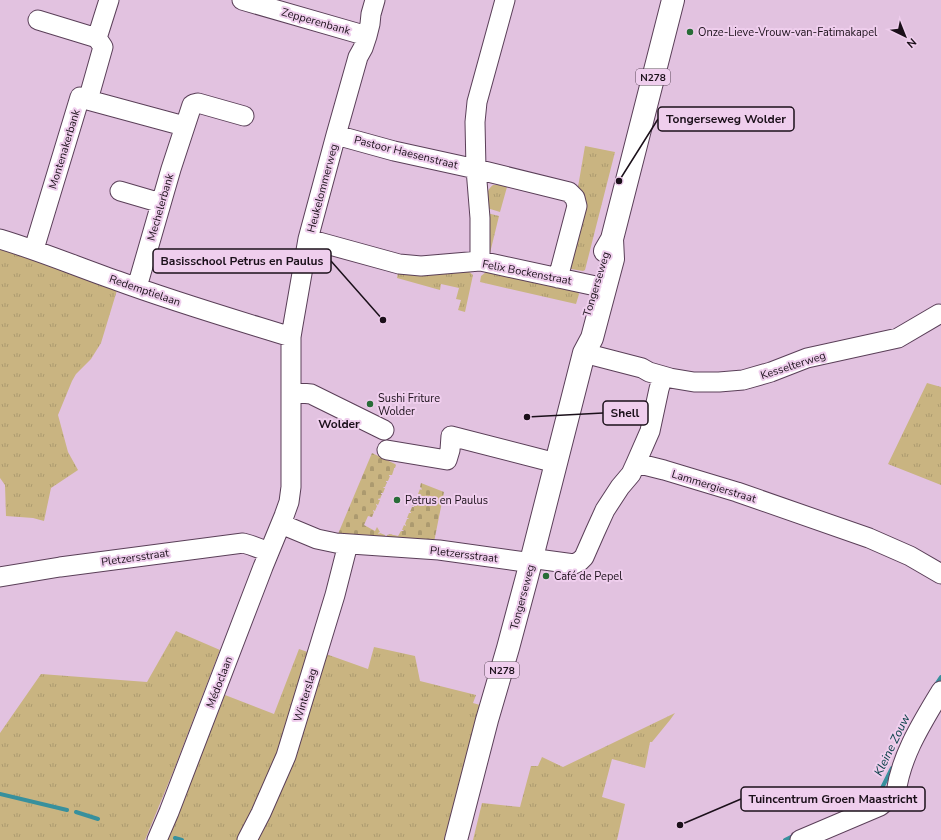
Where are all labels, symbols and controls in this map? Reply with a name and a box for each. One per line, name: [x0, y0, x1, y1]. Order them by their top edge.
street label: Zepperenbank: [280, 5, 352, 39]
north arrow: [885, 16, 925, 56]
place label: Onze-Lieve-Vrouw-van-Fatimakapel: [698, 25, 878, 40]
marker: Onze-Lieve-Vrouw-van-Fatimakapel: [685, 27, 695, 37]
text: N: [903, 35, 920, 51]
road number: N278: [636, 69, 670, 85]
street label: Montenakerbank: [45, 107, 84, 191]
callout: Tongerseweg Wolder: [658, 107, 794, 131]
text: Tongerseweg Wolder: [666, 111, 786, 127]
street label: Pastoor Haesenstraat: [352, 132, 459, 173]
street label: Heukelommerweg: [303, 142, 342, 234]
street label: Mechelerbank: [144, 171, 177, 243]
callout: Basisschool Petrus en Paulus: [153, 249, 331, 273]
street label: Tongerseweg: [580, 250, 613, 318]
text: Basisschool Petrus en Paulus: [161, 253, 324, 269]
street label: Felix Bockenstraat: [481, 256, 573, 289]
street label: Redemptielaan: [107, 271, 183, 310]
street label: Kesselterweg: [759, 348, 828, 383]
place label: Sushi Friture Wolder: [378, 391, 440, 419]
marker: Sushi Friture Wolder: [365, 399, 375, 409]
callout: Shell: [603, 401, 648, 425]
text: Shell: [611, 405, 640, 421]
district label: Wolder: [318, 416, 360, 432]
street label: Lammergierstraat: [670, 467, 758, 506]
place label: Petrus en Paulus: [405, 493, 488, 508]
marker: Petrus en Paulus: [392, 495, 402, 505]
street label: Pletzersstraat: [429, 543, 499, 566]
street label: Pletzersstraat: [100, 545, 170, 570]
street label: Tongerseweg: [507, 563, 538, 631]
place label: Café de Pepel: [554, 569, 623, 584]
marker: Café de Pepel: [541, 571, 551, 581]
street label: Médoclaan: [203, 654, 236, 710]
road number: N278: [485, 662, 519, 678]
street label: Winterslag: [290, 667, 321, 724]
water label: Kleine Zouw: [870, 711, 914, 779]
callout: Tuincentrum Groen Maastricht: [741, 787, 925, 811]
text: Tuincentrum Groen Maastricht: [749, 791, 918, 807]

